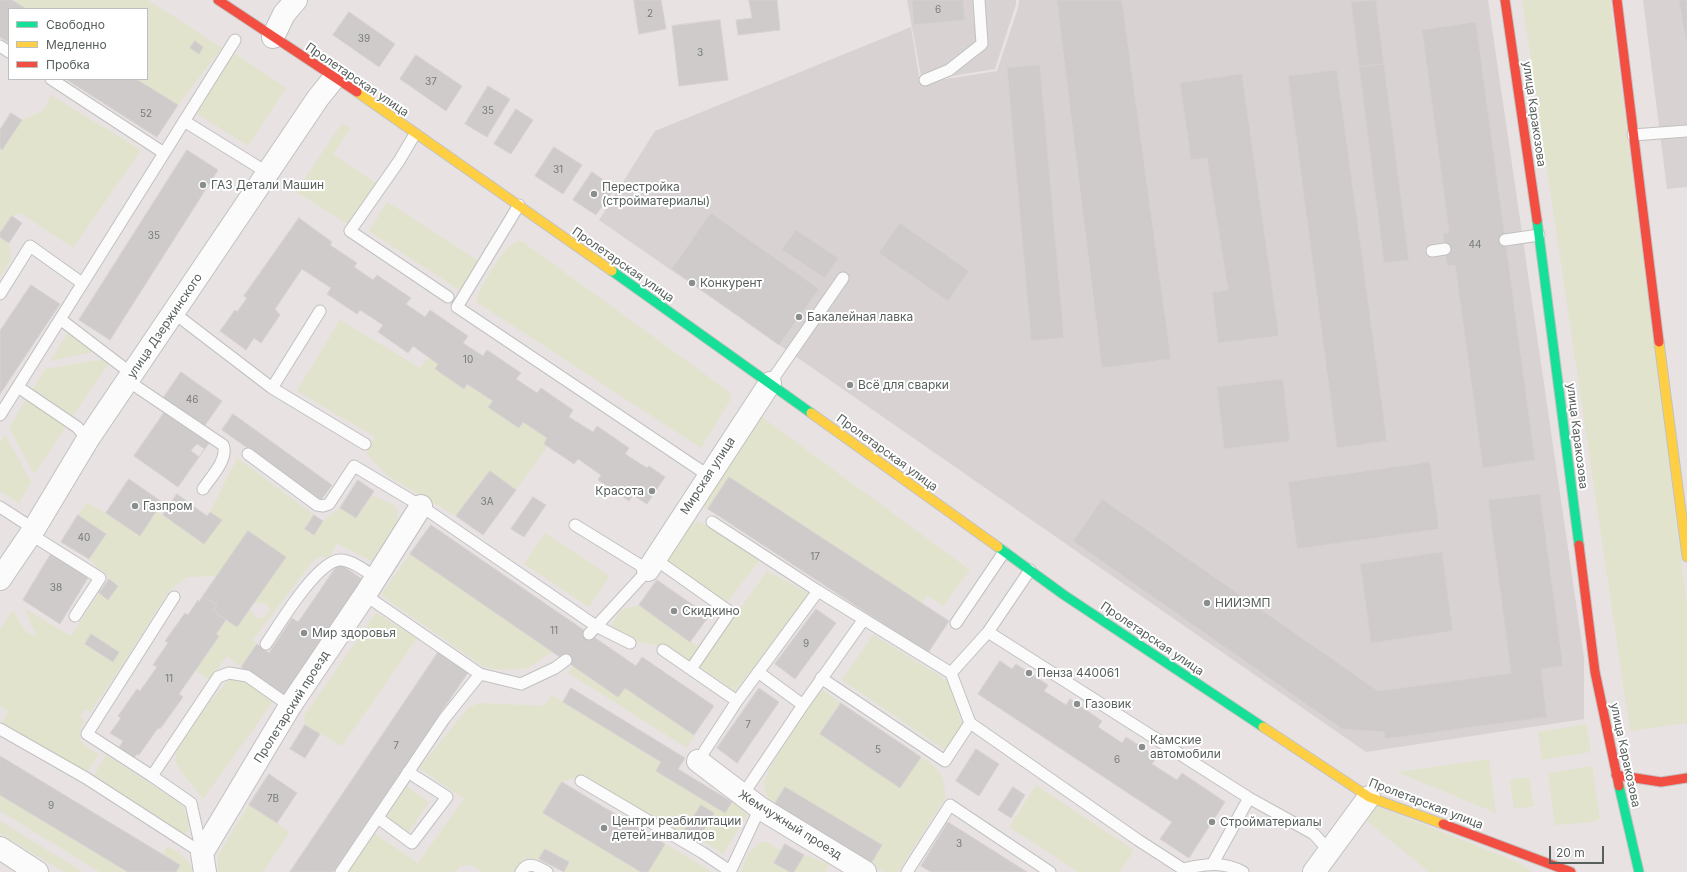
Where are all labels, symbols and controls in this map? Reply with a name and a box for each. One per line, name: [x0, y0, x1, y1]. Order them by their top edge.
house number: 6: [935, 4, 941, 16]
legend: [8, 8, 148, 80]
house number: 2: [647, 8, 653, 20]
text: Свободно: [46, 17, 105, 32]
house number: 39: [358, 33, 370, 45]
text: Медленно: [46, 37, 107, 52]
street label: Пролетарская улица: [303, 40, 411, 120]
house number: 3: [697, 47, 703, 59]
text: Пробка: [46, 57, 90, 72]
street label: улица Каракозова: [1519, 60, 1549, 168]
house number: 37: [425, 76, 437, 88]
house number: 35: [482, 105, 494, 117]
house number: 52: [140, 108, 152, 120]
house number: 31: [553, 164, 563, 176]
place label: ГАЗ Детали Машин: [211, 178, 324, 192]
marker: ГАЗ Детали Машин: [198, 180, 208, 190]
place label: Перестройка (стройматериалы): [602, 180, 710, 208]
marker: Перестройка (стройматериалы): [589, 189, 599, 199]
street label: Пролетарская улица: [569, 224, 677, 306]
house number: 35: [148, 230, 160, 242]
house number: 44: [1469, 239, 1481, 251]
street label: улица Дзержинского: [124, 271, 206, 381]
place label: Конкурент: [700, 276, 762, 290]
marker: Конкурент: [687, 278, 697, 288]
place label: Бакалейная лавка: [807, 310, 913, 324]
marker: Бакалейная лавка: [794, 312, 804, 322]
house number: 10: [463, 354, 473, 366]
place label: Всё для сварки: [858, 378, 949, 392]
marker: Всё для сварки: [845, 380, 855, 390]
street label: улица Каракозова: [1563, 382, 1591, 490]
house number: 46: [186, 394, 198, 406]
street label: Пролетарская улица: [834, 412, 940, 494]
street label: Мирская улица: [678, 435, 738, 517]
place label: Красота: [595, 484, 644, 498]
marker: Красота: [647, 486, 657, 496]
house number: 3А: [480, 496, 494, 508]
place label: Газпром: [143, 499, 193, 513]
marker: Газпром: [130, 501, 140, 511]
house number: 40: [78, 532, 90, 544]
house number: 17: [810, 551, 820, 563]
house number: 38: [50, 582, 62, 594]
place label: НИИЭМП: [1215, 596, 1271, 610]
marker: НИИЭМП: [1202, 598, 1212, 608]
street label: Пролетарская улица: [1098, 599, 1206, 679]
place label: Скидкино: [682, 604, 740, 618]
marker: Скидкино: [669, 606, 679, 616]
house number: 11: [550, 625, 558, 637]
place label: Мир здоровья: [312, 626, 396, 640]
marker: Мир здоровья: [299, 628, 309, 638]
house number: 9: [803, 638, 809, 650]
street label: Пролетарский проезд: [251, 648, 333, 766]
place label: Пенза 440061: [1037, 666, 1119, 680]
marker: Пенза 440061: [1024, 668, 1034, 678]
house number: 11: [165, 673, 173, 685]
place label: Газовик: [1085, 697, 1131, 711]
marker: Газовик: [1072, 699, 1082, 709]
street label: улица Каракозова: [1607, 701, 1643, 809]
house number: 7: [745, 719, 751, 731]
place label: Камские автомобили: [1150, 733, 1221, 761]
house number: 7: [393, 740, 399, 752]
marker: Камские автомобили: [1137, 742, 1147, 752]
house number: 5: [875, 744, 881, 756]
house number: 6: [1114, 754, 1120, 766]
street label: Пролетарская улица: [1367, 776, 1485, 832]
street label: Жемчужный проезд: [736, 787, 844, 863]
house number: 7В: [267, 793, 279, 805]
house number: 9: [48, 800, 54, 812]
place label: Центри реабилитации детей-инвалидов: [612, 814, 741, 842]
place label: Стройматериалы: [1220, 815, 1321, 829]
marker: Стройматериалы: [1207, 817, 1217, 827]
marker: Центри реабилитации детей-инвалидов: [599, 823, 609, 833]
house number: 3: [956, 838, 962, 850]
scale bar: [1551, 838, 1606, 864]
text: 20 m: [1556, 845, 1585, 860]

